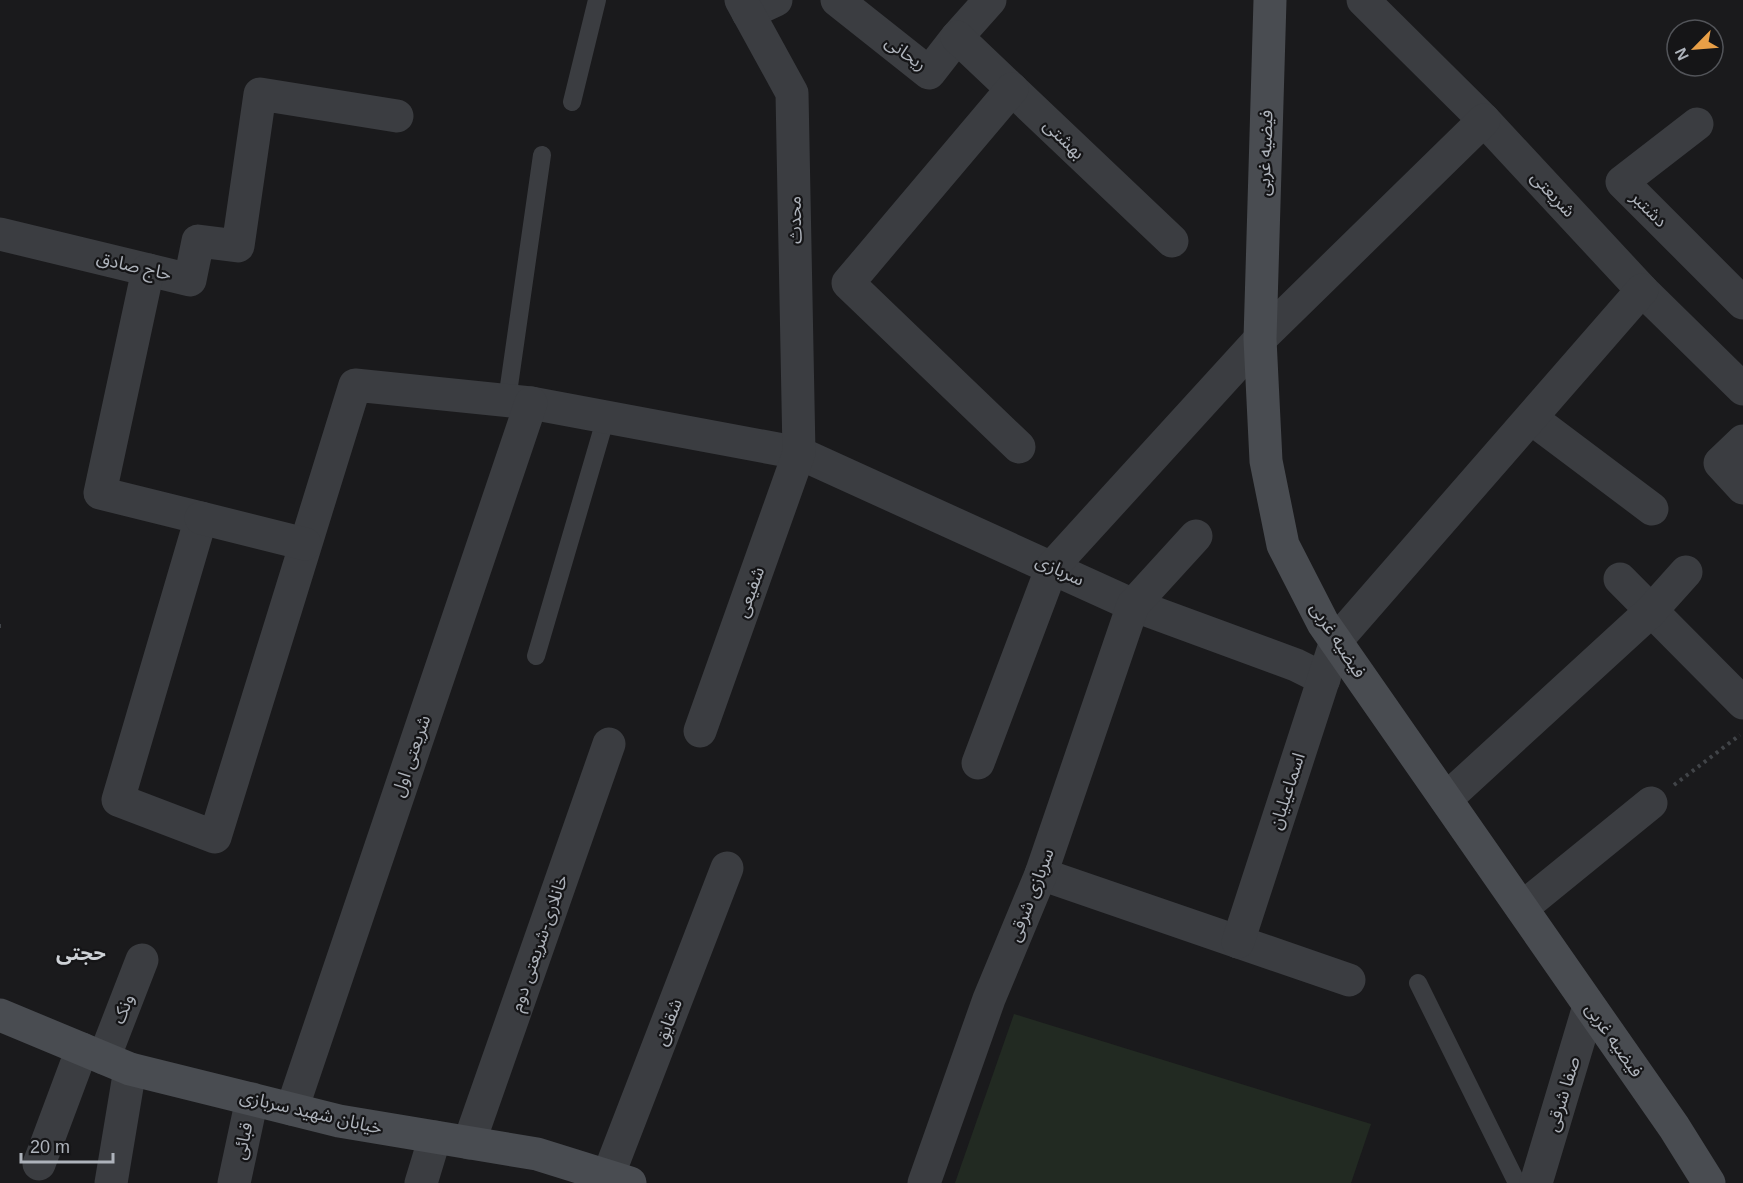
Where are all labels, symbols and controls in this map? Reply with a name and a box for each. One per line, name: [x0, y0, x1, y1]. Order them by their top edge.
north arrow: [1665, 18, 1725, 78]
street label: ریحانی: [881, 31, 931, 75]
text: N: [1672, 45, 1692, 63]
street label: فیضیه غربی: [1254, 110, 1277, 196]
street label: بهشتی: [1039, 115, 1089, 164]
street label: شریعتی: [1526, 167, 1579, 222]
street label: دشتبر: [1625, 186, 1671, 232]
street label: محدث: [785, 196, 805, 244]
street label: حاج صادق: [94, 248, 173, 287]
street label: سربازی: [1032, 550, 1087, 591]
street label: شفیعی: [732, 564, 769, 620]
street label: فیضیه غربی: [1305, 598, 1370, 682]
street label: شریعتی اول: [388, 712, 435, 800]
street label: اسماعیلیان: [1265, 750, 1310, 832]
street label: سربازی شرقی: [1004, 846, 1059, 945]
street label: خانلاری-شریعتی دوم: [506, 872, 576, 1015]
district label: حجتی: [56, 942, 106, 965]
street label: ونک: [108, 991, 138, 1027]
street label: شقایق: [650, 996, 687, 1048]
street label: فیضیه غربی: [1580, 999, 1647, 1082]
street label: صفا شرقی: [1542, 1054, 1585, 1134]
street label: خیابان شهید سربازی: [238, 1086, 384, 1139]
street label: قبائی: [229, 1121, 258, 1162]
scale bar: [21, 1126, 112, 1164]
text: 20 m: [30, 1137, 70, 1157]

